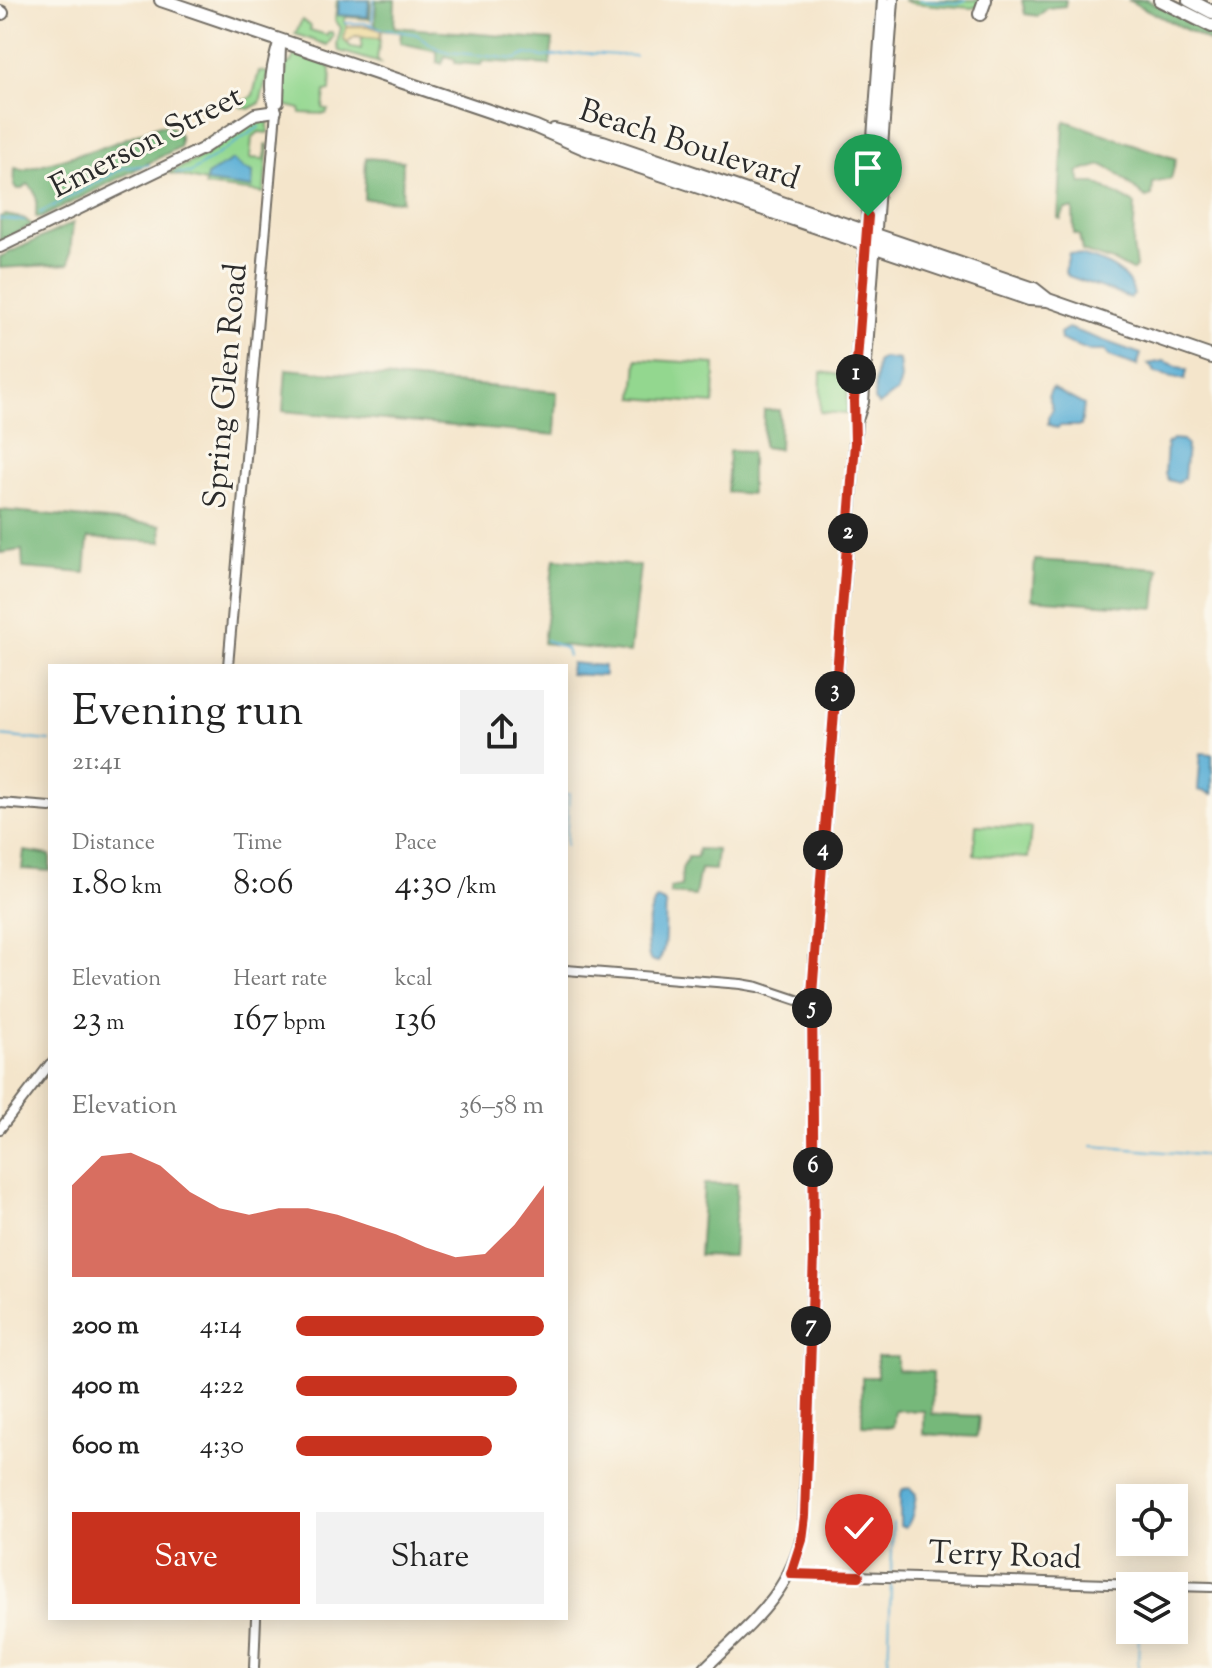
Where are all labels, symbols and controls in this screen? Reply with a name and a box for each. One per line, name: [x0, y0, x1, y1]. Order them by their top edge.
street label: Emerson Street: [43, 75, 251, 211]
street label: Beach Boulevard: [573, 89, 805, 203]
pin: [834, 134, 902, 216]
icon: arrive: [846, 146, 890, 190]
street label: Spring Glen Road: [193, 261, 261, 511]
pin: 1: [836, 354, 876, 394]
text: 1: [852, 358, 860, 390]
pin: 2: [828, 513, 868, 553]
text: 2: [843, 517, 853, 549]
pin: 3: [815, 671, 855, 711]
text: 3: [831, 675, 839, 707]
text: Evening run: [72, 682, 304, 745]
button: share: [460, 690, 544, 774]
text: 21:41: [72, 744, 122, 781]
text: Distance: [72, 828, 155, 860]
text: Time: [233, 828, 282, 860]
text: Pace: [395, 828, 437, 860]
pin: 4: [803, 830, 843, 870]
text: 4: [817, 834, 829, 866]
text: 1.80: [72, 860, 127, 909]
text: 8:06: [233, 860, 294, 909]
text: 4:30: [395, 860, 452, 909]
text: km: [127, 872, 162, 904]
text: /km: [452, 872, 497, 904]
text: Elevation: [72, 964, 161, 996]
text: Heart rate: [233, 964, 327, 996]
text: kcal: [395, 964, 432, 996]
pin: 5: [792, 988, 832, 1028]
text: 5: [808, 992, 816, 1024]
text: 23: [72, 996, 102, 1045]
text: 167: [233, 996, 279, 1045]
text: 136: [395, 996, 437, 1045]
text: m: [102, 1008, 125, 1040]
text: bpm: [279, 1008, 326, 1040]
text: Elevation: [72, 1088, 177, 1125]
text: 36–58 m: [459, 1088, 544, 1125]
pin: 6: [793, 1147, 833, 1187]
text: 6: [808, 1151, 818, 1183]
pin: 7: [791, 1306, 831, 1346]
text: 200 m: [72, 1308, 139, 1345]
text: 4:14: [200, 1308, 242, 1345]
text: 7: [805, 1310, 817, 1342]
text: 400 m: [72, 1368, 139, 1405]
text: 4:22: [200, 1368, 244, 1405]
text: 600 m: [72, 1428, 139, 1465]
text: 4:30: [200, 1428, 244, 1465]
map controls: [1116, 1484, 1188, 1644]
button: locate: [1116, 1484, 1188, 1556]
pin: [825, 1494, 893, 1576]
icon: check: [837, 1506, 881, 1550]
button: Save: [72, 1512, 300, 1604]
button: Share: [316, 1512, 544, 1604]
street label: Terry Road: [928, 1531, 1082, 1583]
button: layers: [1116, 1572, 1188, 1644]

